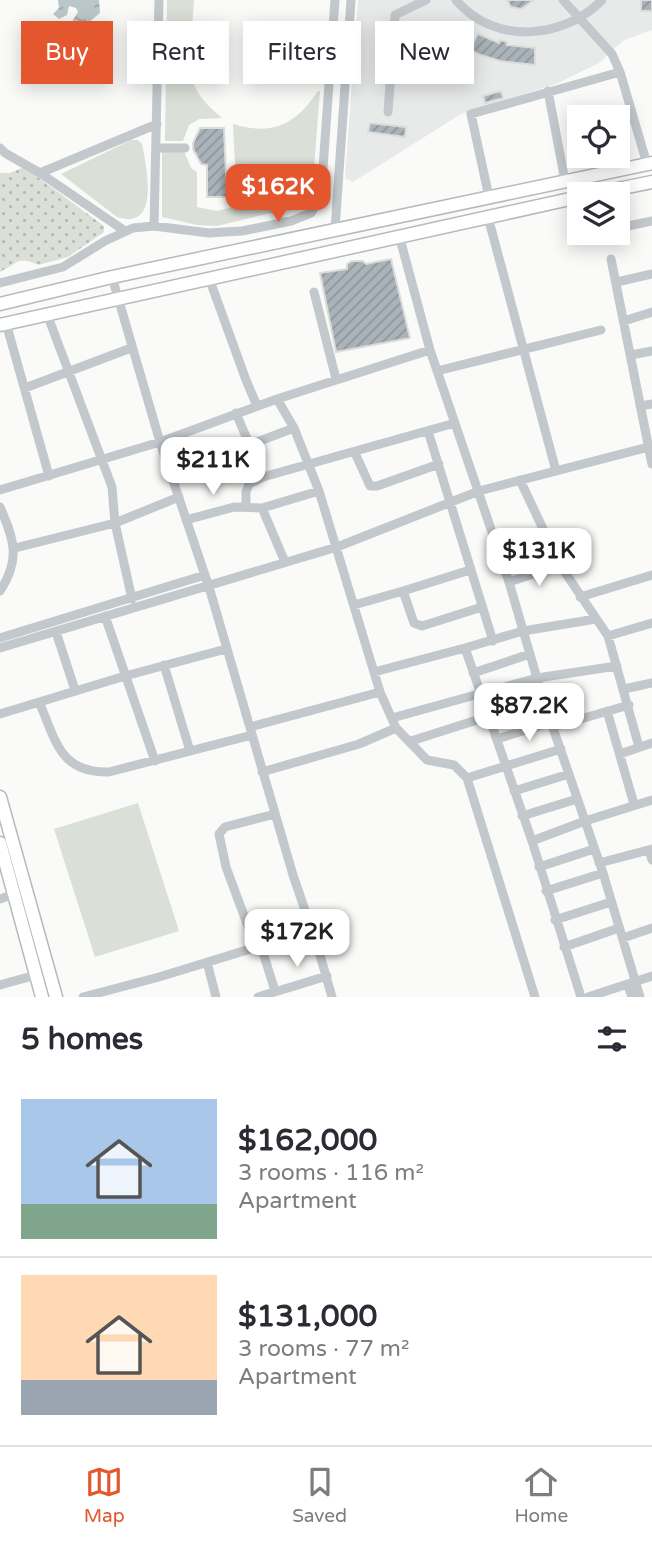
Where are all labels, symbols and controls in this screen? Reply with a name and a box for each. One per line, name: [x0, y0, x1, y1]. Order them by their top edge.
chip: Buy: [21, 21, 113, 84]
chip: Rent: [127, 21, 229, 84]
chip: Filters: [243, 21, 361, 84]
chip: New: [375, 21, 474, 84]
map controls: [567, 105, 630, 245]
button: locate: [567, 105, 630, 168]
pin: $162K: [229, 164, 327, 224]
text: $162K: [242, 173, 314, 201]
button: layers: [567, 182, 630, 245]
pin: $211K: [164, 438, 262, 497]
text: $211K: [177, 446, 249, 474]
pin: $131K: [490, 528, 588, 588]
text: $131K: [503, 537, 575, 565]
pin: $87.2K: [472, 684, 586, 743]
text: $87.2K: [490, 692, 568, 720]
pin: $172K: [248, 909, 346, 969]
text: $172K: [261, 918, 333, 946]
icon: filters: [593, 1020, 631, 1058]
text: 5 homes: [21, 1021, 143, 1058]
text: $162,000: [238, 1122, 377, 1159]
icon: home: [77, 1127, 161, 1211]
text: 3 rooms · 116 m²: [238, 1159, 424, 1187]
text: Apartment: [238, 1187, 357, 1215]
text: $131,000: [238, 1298, 377, 1335]
icon: home: [77, 1303, 161, 1387]
text: 3 rooms · 77 m²: [238, 1335, 409, 1363]
text: Apartment: [238, 1363, 357, 1391]
tab: Map: [84, 1463, 125, 1527]
tab: Saved: [292, 1463, 347, 1527]
tab: Home: [514, 1463, 568, 1527]

